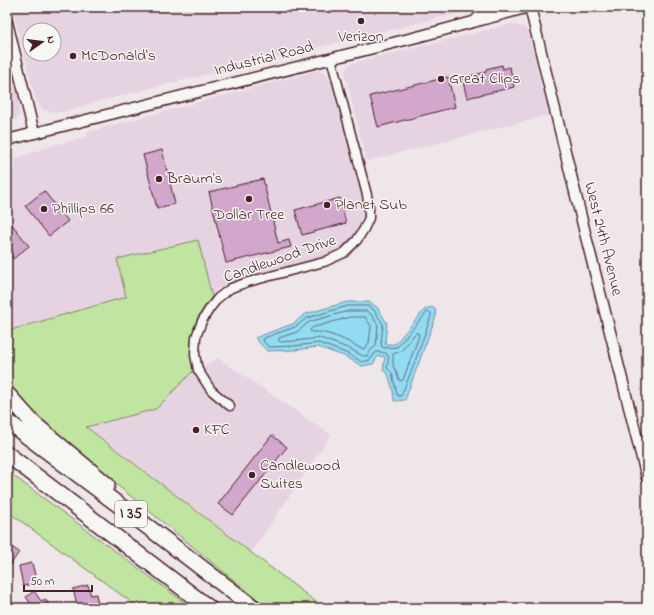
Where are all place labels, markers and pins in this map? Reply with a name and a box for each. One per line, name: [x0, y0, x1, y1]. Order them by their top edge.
marker: Verizon: [356, 16, 366, 26]
place label: Verizon: [337, 25, 384, 49]
place label: McDonald's: [81, 44, 156, 68]
marker: McDonald's: [68, 51, 78, 61]
place label: Great Clips: [449, 67, 520, 91]
marker: Great Clips: [436, 74, 446, 84]
place label: Braum's: [166, 167, 223, 191]
marker: Braum's: [154, 174, 164, 184]
place label: Planet Sub: [335, 193, 407, 217]
marker: Dollar Tree: [244, 194, 254, 204]
place label: Phillips 66: [52, 197, 114, 221]
marker: Planet Sub: [322, 200, 332, 210]
place label: Dollar Tree: [212, 203, 285, 227]
marker: Phillips 66: [39, 204, 49, 214]
place label: KFC: [204, 418, 230, 442]
marker: KFC: [191, 425, 201, 435]
place label: Candlewood Suites: [260, 454, 340, 496]
marker: Candlewood Suites: [247, 470, 257, 480]

